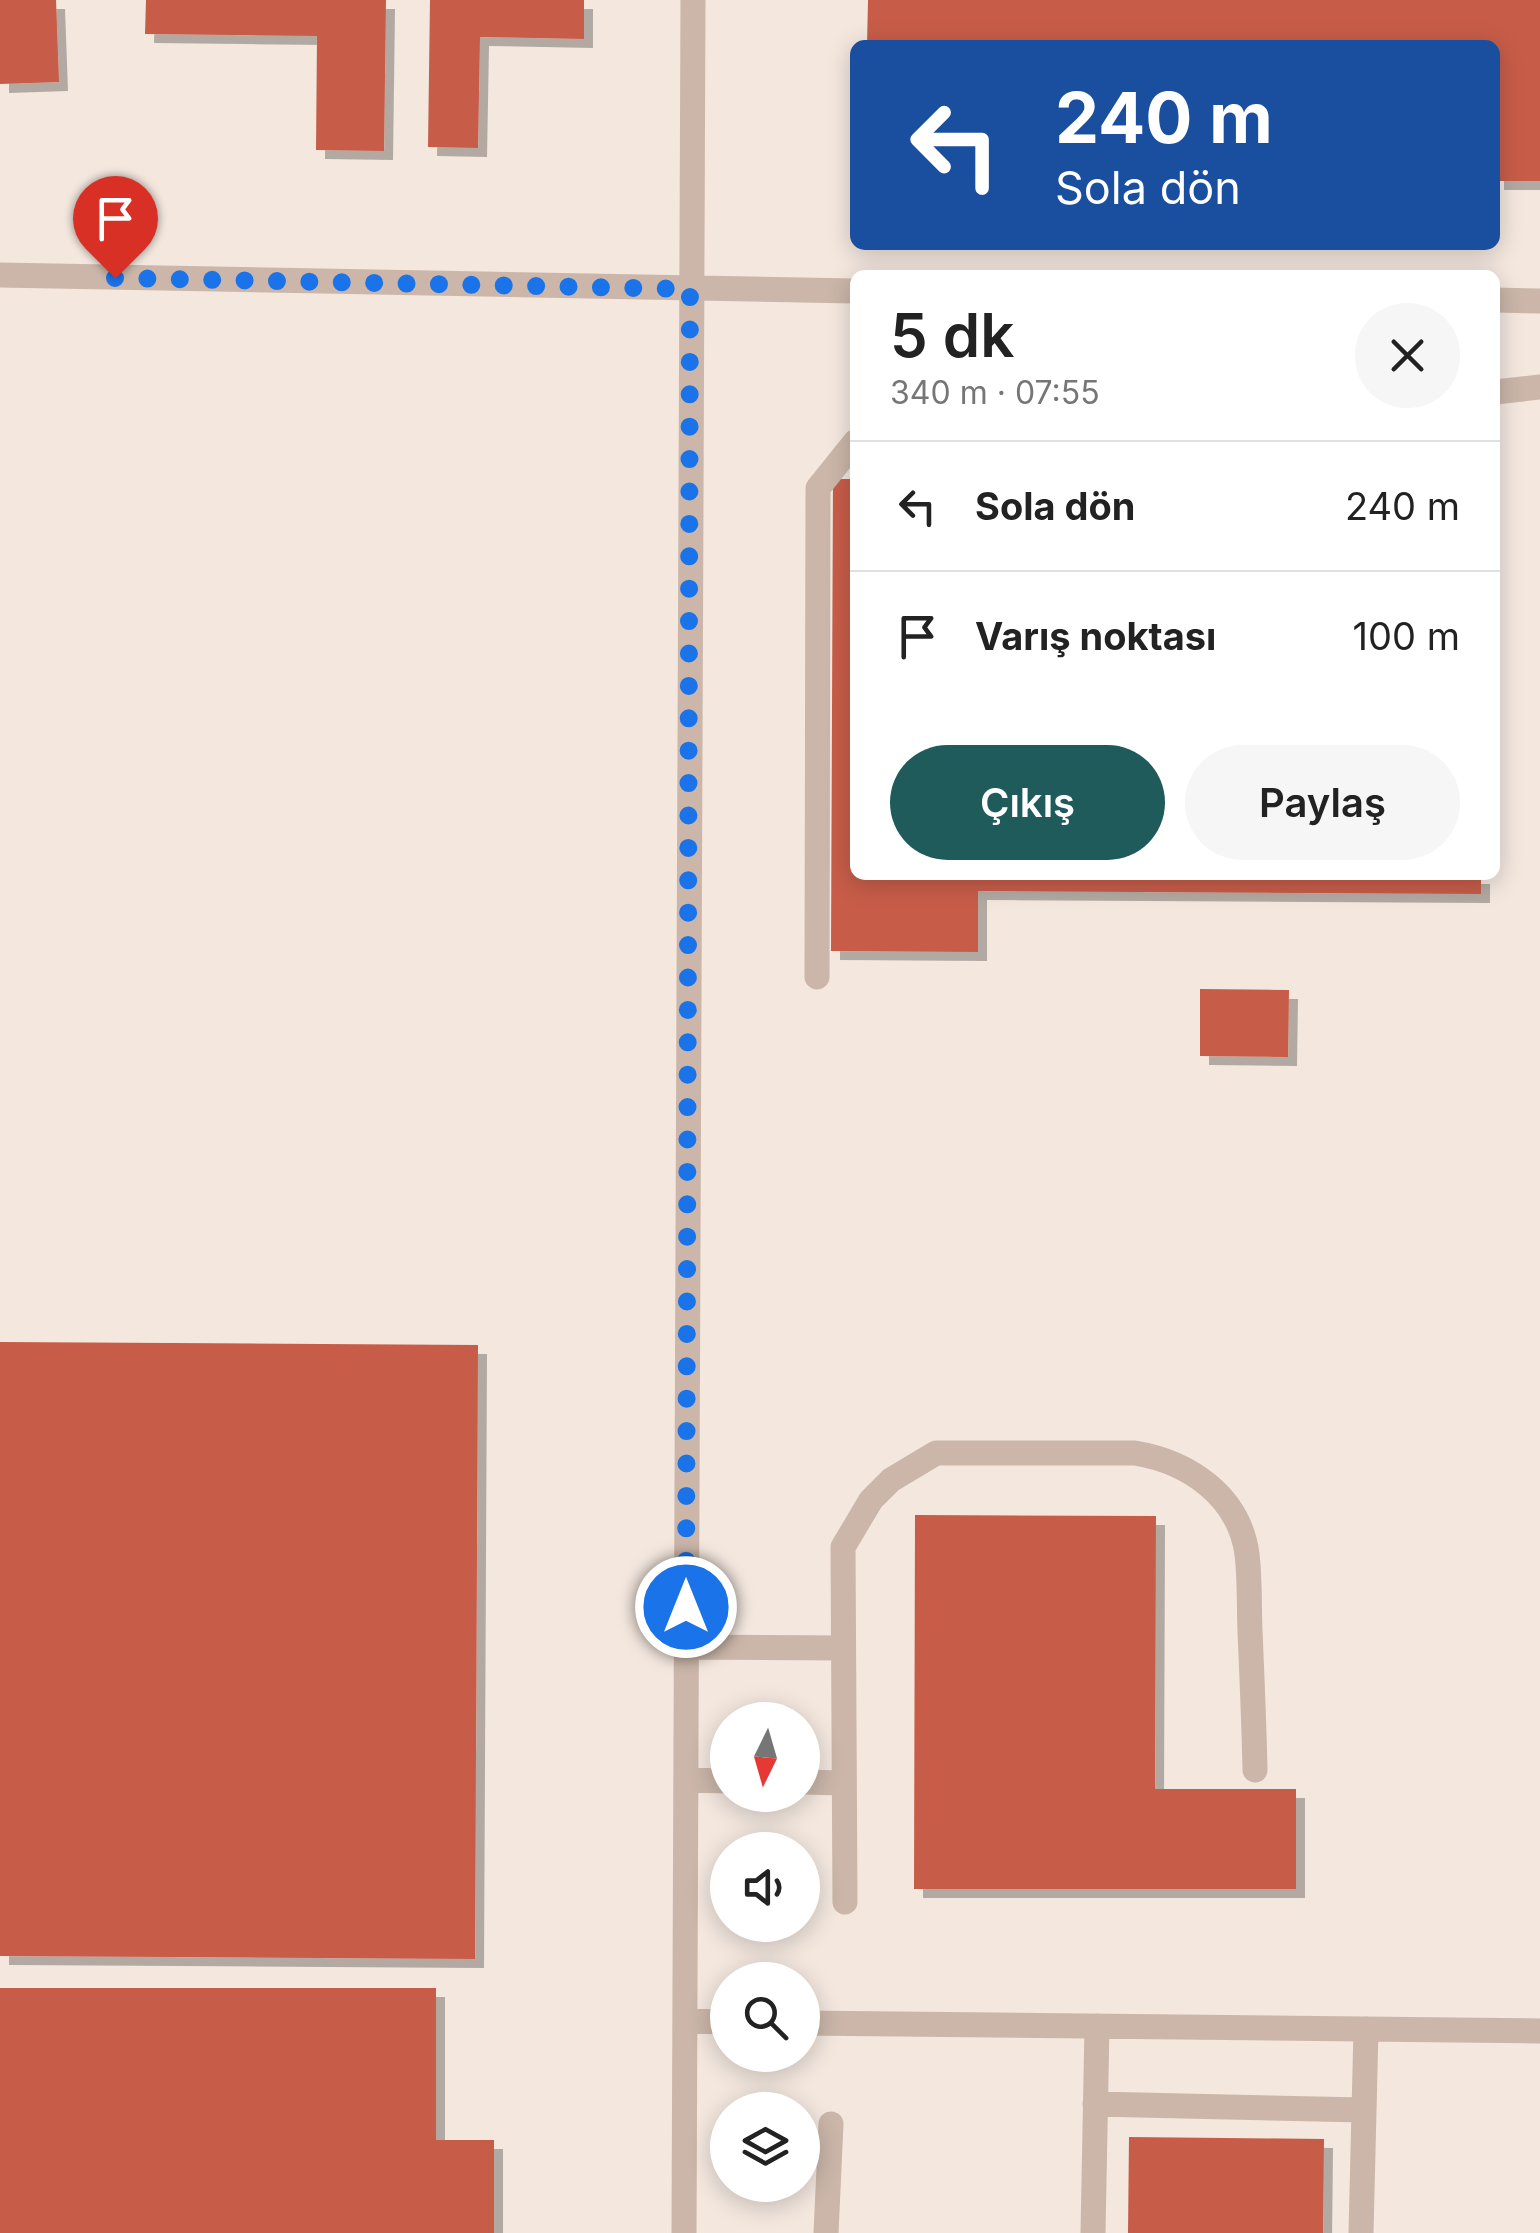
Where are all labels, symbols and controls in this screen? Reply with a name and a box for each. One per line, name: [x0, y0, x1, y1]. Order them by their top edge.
text: 240 m: [1055, 75, 1273, 160]
icon: left: [890, 80, 1020, 210]
text: Sola dön: [1055, 160, 1241, 215]
pin: [73, 176, 158, 279]
icon: arrive: [88, 191, 143, 246]
text: 5 dk: [890, 299, 1014, 371]
button: close: [1355, 303, 1460, 408]
text: 340 m · 07:55: [890, 373, 1100, 412]
icon: left: [890, 479, 945, 534]
text: Sola dön: [975, 483, 1135, 529]
text: 240 m: [1345, 483, 1460, 529]
icon: arrive: [890, 609, 945, 664]
text: Varış noktası: [975, 613, 1216, 659]
text: 100 m: [1353, 613, 1460, 659]
button: Çıkış: [890, 745, 1165, 860]
button: Paylaş: [1185, 745, 1460, 860]
position arrow: [634, 1555, 738, 1659]
north arrow: [710, 1702, 820, 1812]
map controls: [710, 1702, 820, 2202]
button: sound: [710, 1832, 820, 1942]
button: search: [710, 1962, 820, 2072]
button: layers: [710, 2092, 820, 2202]

